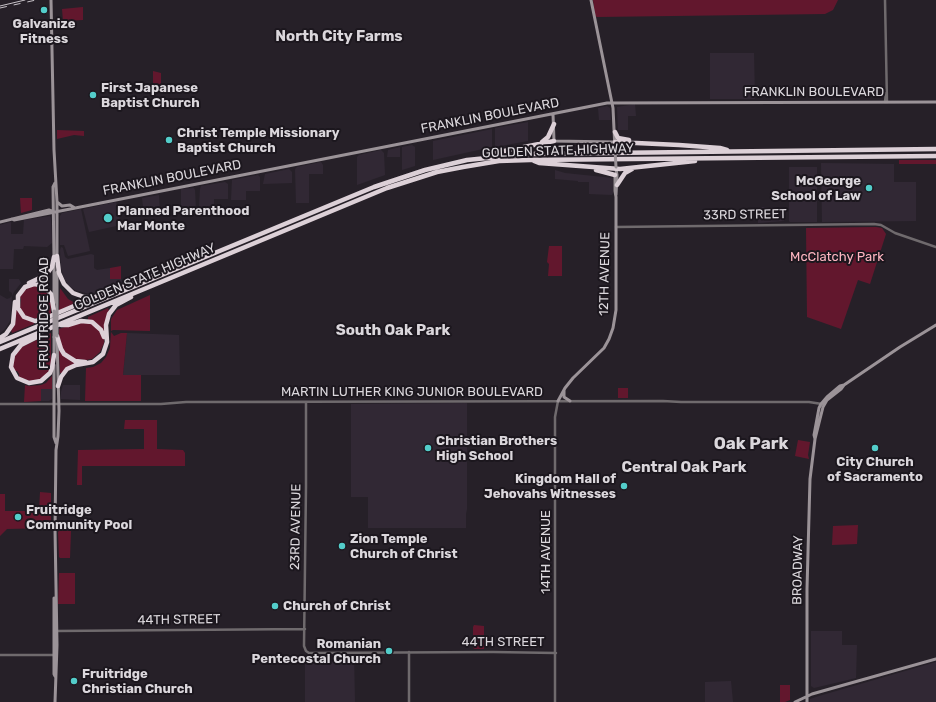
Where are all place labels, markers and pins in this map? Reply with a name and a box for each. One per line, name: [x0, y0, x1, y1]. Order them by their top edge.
marker: Galvanize Fitness: [39, 5, 49, 15]
place label: Galvanize Fitness: [13, 16, 75, 47]
place label: First Japanese Baptist Church: [101, 80, 200, 111]
marker: First Japanese Baptist Church: [88, 90, 98, 100]
place label: Christ Temple Missionary Baptist Church: [177, 125, 339, 156]
marker: Christ Temple Missionary Baptist Church: [164, 135, 174, 145]
place label: McGeorge School of Law: [771, 173, 861, 204]
marker: McGeorge School of Law: [864, 183, 874, 193]
place label: Planned Parenthood Mar Monte: [117, 203, 249, 234]
marker: Planned Parenthood Mar Monte: [102, 212, 114, 224]
place label: Christian Brothers High School: [436, 433, 557, 464]
marker: Christian Brothers High School: [423, 443, 433, 453]
marker: City Church of Sacramento: [870, 443, 880, 453]
place label: City Church of Sacramento: [827, 454, 923, 485]
place label: Kingdom Hall of Jehovahs Witnesses: [484, 471, 616, 502]
marker: Kingdom Hall of Jehovahs Witnesses: [619, 481, 629, 491]
place label: Fruitridge Community Pool: [26, 502, 132, 533]
marker: Fruitridge Community Pool: [13, 512, 23, 522]
place label: Zion Temple Church of Christ: [350, 531, 457, 562]
marker: Zion Temple Church of Christ: [337, 541, 347, 551]
place label: Church of Christ: [283, 598, 390, 614]
marker: Church of Christ: [270, 601, 280, 611]
place label: Romanian Pentecostal Church: [252, 636, 381, 667]
marker: Romanian Pentecostal Church: [384, 646, 394, 656]
place label: Fruitridge Christian Church: [82, 666, 193, 697]
marker: Fruitridge Christian Church: [69, 676, 79, 686]

